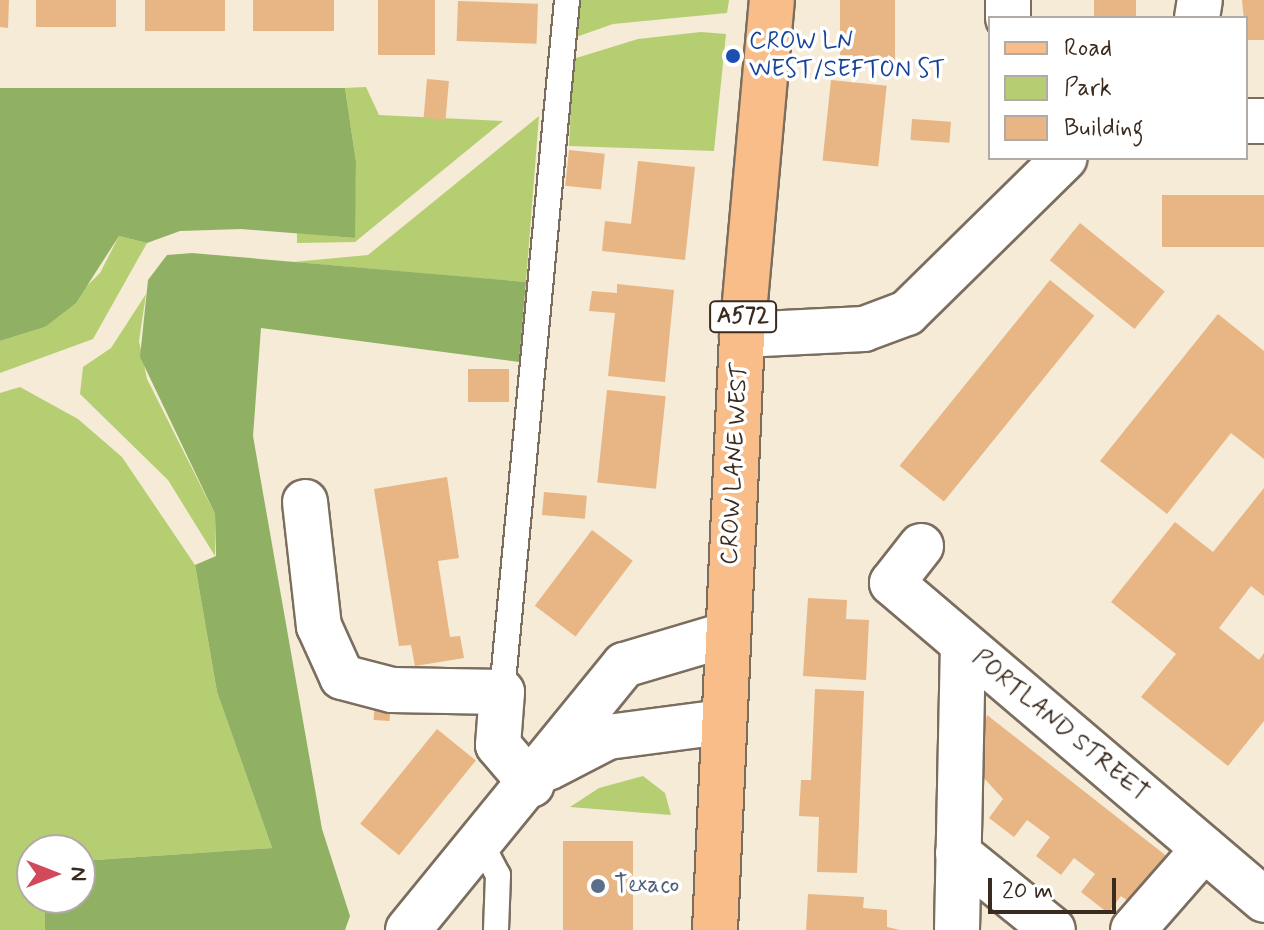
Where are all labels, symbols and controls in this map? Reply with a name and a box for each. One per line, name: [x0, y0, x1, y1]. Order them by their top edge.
legend: [988, 16, 1248, 160]
place label: CROW LN WEST/SEFTON ST: [749, 28, 946, 84]
text: Road: [1064, 33, 1112, 64]
marker: CROW LN WEST/SEFTON ST: [724, 47, 742, 65]
text: Park: [1064, 73, 1112, 104]
text: Building: [1064, 113, 1144, 144]
road number: A572: [709, 299, 777, 335]
street label: CROW LANE WEST: [715, 360, 755, 568]
street label: PORTLAND STREET: [966, 644, 1154, 808]
north arrow: [16, 834, 96, 914]
scale bar: [992, 862, 1120, 912]
text: N: [64, 867, 92, 881]
place label: Texaco: [614, 872, 679, 900]
text: 20 m: [1002, 876, 1053, 907]
marker: Texaco: [589, 877, 607, 895]

